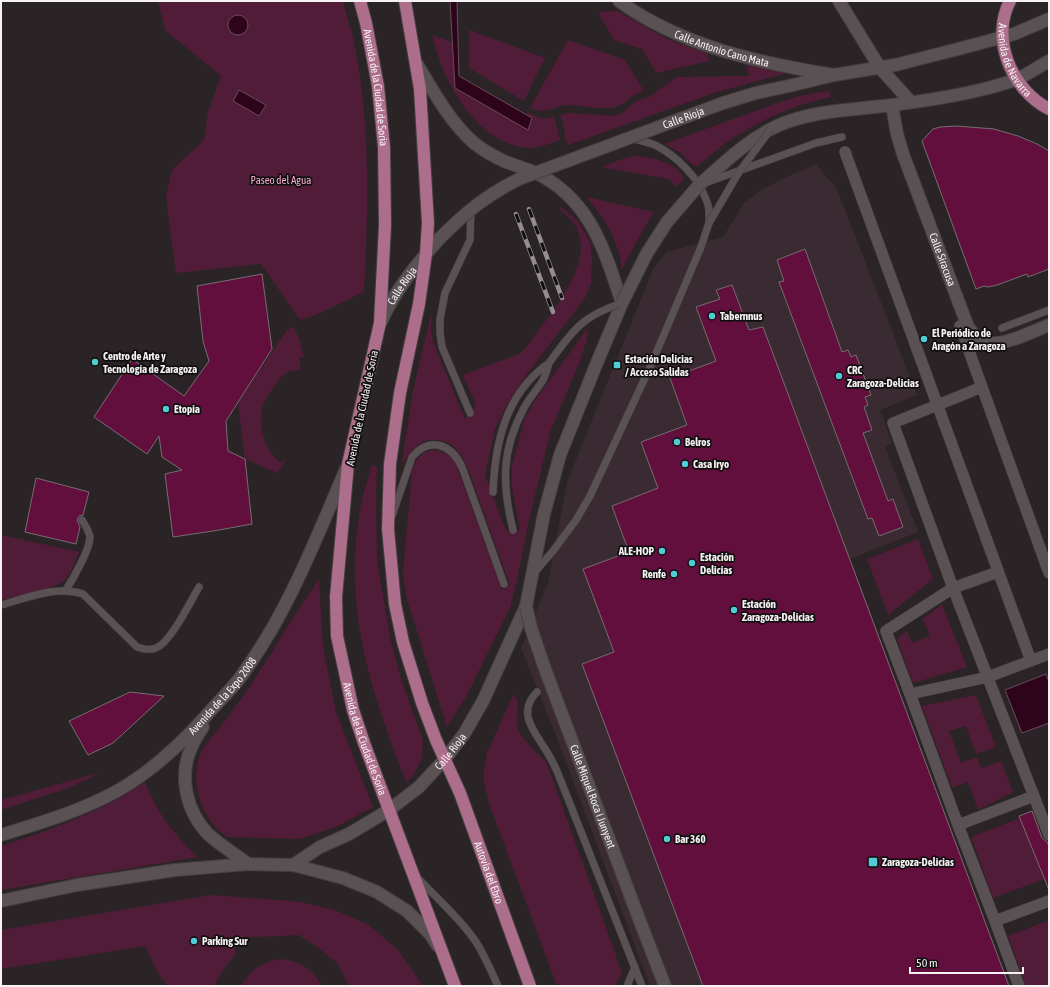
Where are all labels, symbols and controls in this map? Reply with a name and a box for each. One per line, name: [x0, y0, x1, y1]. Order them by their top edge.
street label: Avenida de Navarra: [996, 23, 1034, 99]
street label: Calle Antonio Cano Mata: [673, 27, 770, 69]
street label: Avenida de la Ciudad de Soria: [361, 28, 390, 146]
street label: Calle Rioja: [661, 105, 706, 131]
park label: Paseo del Agua: [251, 174, 311, 186]
street label: Calle Siracusa: [927, 231, 958, 288]
street label: Calle Rioja: [385, 264, 419, 307]
place label: Tabernnus: [720, 310, 763, 322]
marker: Tabernnus: [707, 311, 717, 321]
place label: El Periódico de Aragón a Zaragoza: [931, 327, 1006, 352]
marker: El Periódico de Aragón a Zaragoza: [919, 334, 929, 344]
street label: Avenida de la Ciudad de Soria: [344, 349, 380, 467]
place label: Centro de Arte y Tecnología de Zaragoza: [103, 350, 197, 375]
place label: Estación Delicias / Acceso Salidas: [625, 353, 693, 378]
marker: Centro de Arte y Tecnología de Zaragoza: [90, 357, 100, 367]
marker: Estación Delicias / Acceso Salidas: [612, 360, 622, 370]
place label: CRC Zaragoza-Delicias: [847, 364, 919, 389]
marker: CRC Zaragoza-Delicias: [834, 371, 844, 381]
place label: Etopia: [174, 403, 200, 415]
marker: Etopia: [161, 404, 171, 414]
place label: Belros: [685, 436, 711, 448]
marker: Belros: [672, 437, 682, 447]
place label: Casa Iryo: [693, 458, 729, 470]
marker: Casa Iryo: [680, 459, 690, 469]
place label: ALE-HOP: [618, 545, 655, 557]
marker: ALE-HOP: [657, 546, 667, 556]
place label: Estación Delicias: [700, 551, 734, 576]
marker: Estación Delicias: [687, 558, 697, 568]
place label: Renfe: [642, 568, 666, 580]
marker: Renfe: [669, 569, 679, 579]
place label: Estación Zaragoza-Delicias: [742, 598, 814, 623]
marker: Estación Zaragoza-Delicias: [729, 605, 739, 615]
street label: Avenida de la Expo 2008: [186, 655, 258, 737]
street label: Avenida de la Ciudad de Soria: [341, 681, 389, 797]
street label: Calle Rioja: [432, 731, 468, 772]
street label: Calle Miquel Roca i Junyent: [568, 743, 618, 850]
place label: Bar 360: [675, 833, 706, 845]
marker: Bar 360: [662, 834, 672, 844]
street label: Autovía del Ebro: [472, 839, 506, 905]
marker: Zaragoza-Delicias: [867, 856, 879, 868]
place label: Zaragoza-Delicias: [882, 856, 954, 868]
place label: Parking Sur: [202, 935, 248, 947]
marker: Parking Sur: [189, 936, 199, 946]
scale bar: [910, 949, 1023, 975]
text: 50 m: [916, 956, 938, 970]

